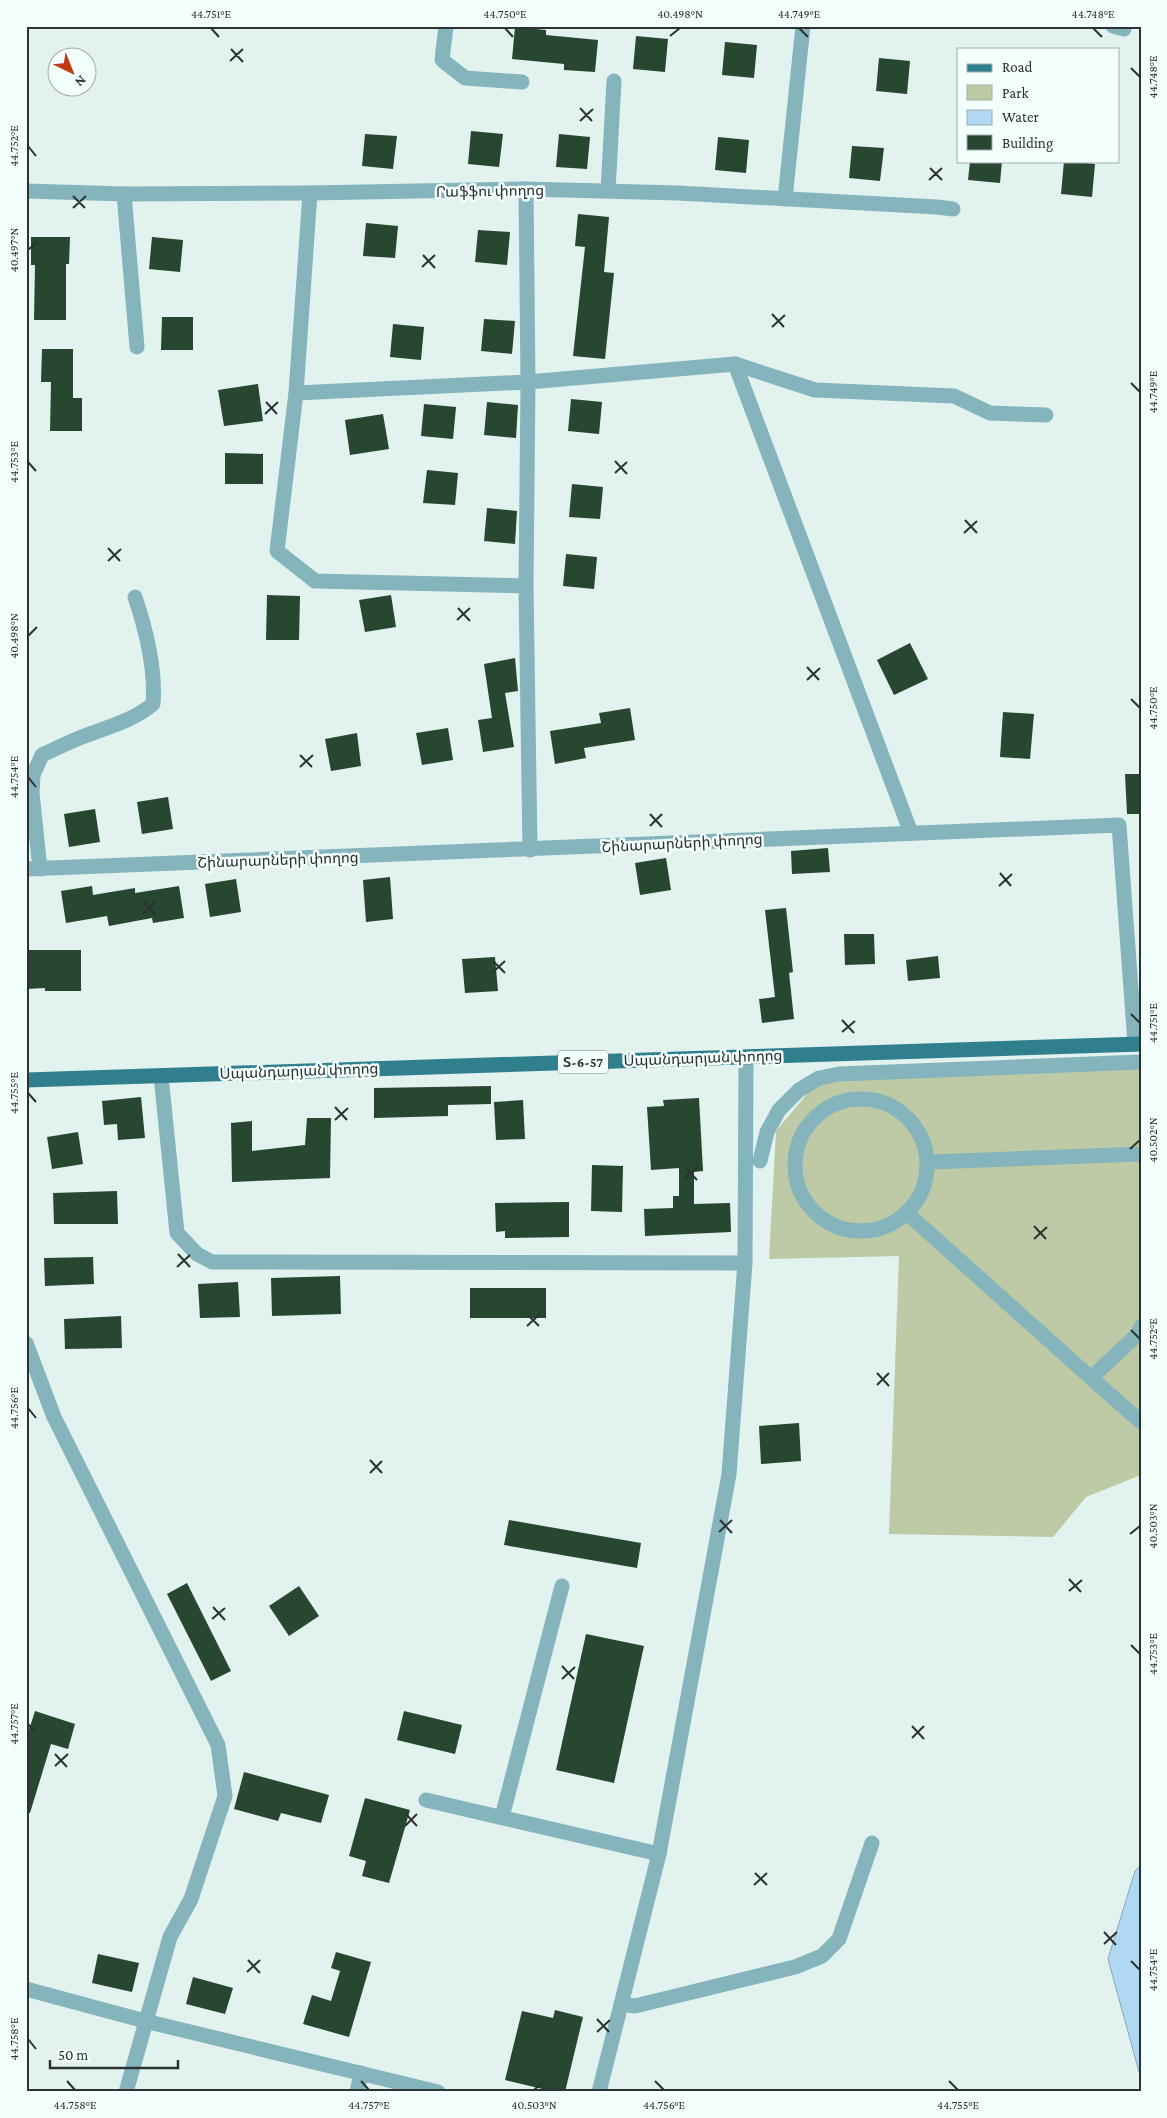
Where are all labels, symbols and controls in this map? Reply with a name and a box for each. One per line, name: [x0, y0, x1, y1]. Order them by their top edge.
text: 44.751°E: [191, 7, 232, 21]
text: 44.750°E: [483, 7, 527, 21]
text: 40.498°N: [657, 7, 703, 21]
text: 44.749°E: [778, 7, 821, 21]
text: 44.748°E: [1072, 7, 1115, 21]
north arrow: [48, 48, 98, 98]
legend: [957, 48, 1120, 162]
text: 44.748°E: [1146, 55, 1160, 99]
text: Road: [1002, 59, 1033, 75]
text: N: [72, 72, 90, 91]
text: Park: [1002, 85, 1029, 101]
text: Water: [1002, 109, 1039, 125]
text: 44.752°E: [7, 125, 21, 167]
text: Building: [1002, 135, 1053, 152]
street label: Րաֆֆու փողոց: [436, 182, 544, 201]
text: 40.497°N: [7, 228, 21, 272]
text: 44.749°E: [1146, 370, 1160, 413]
text: 44.753°E: [7, 441, 21, 483]
text: 40.498°N: [7, 613, 21, 659]
text: 44.750°E: [1146, 686, 1160, 730]
text: 44.754°E: [7, 755, 21, 798]
street label: Շինարարների փողոց: [601, 831, 763, 856]
street label: Շինարարների փողոց: [197, 849, 359, 872]
text: 44.751°E: [1146, 1002, 1160, 1043]
street label: Սպանդարյան փողոց: [623, 1047, 783, 1070]
road number: Տ-6-57: [558, 1050, 608, 1074]
street label: Սպանդարյան փողոց: [219, 1060, 379, 1083]
text: 44.755°E: [7, 1072, 21, 1114]
text: 40.502°N: [1146, 1117, 1160, 1163]
text: 44.752°E: [1146, 1318, 1160, 1360]
text: 44.756°E: [7, 1386, 21, 1429]
text: 40.503°N: [1146, 1503, 1160, 1549]
text: 44.753°E: [1146, 1633, 1160, 1675]
text: 44.757°E: [7, 1703, 21, 1745]
text: 44.754°E: [1146, 1948, 1160, 1991]
text: 44.758°E: [7, 2017, 21, 2060]
scale bar: [50, 2038, 178, 2070]
text: 50 m: [58, 2047, 88, 2063]
text: 44.758°E: [54, 2098, 97, 2112]
text: 44.757°E: [348, 2098, 390, 2112]
text: 40.503°N: [511, 2098, 557, 2112]
text: 44.756°E: [643, 2098, 686, 2112]
text: 44.755°E: [937, 2098, 979, 2112]

